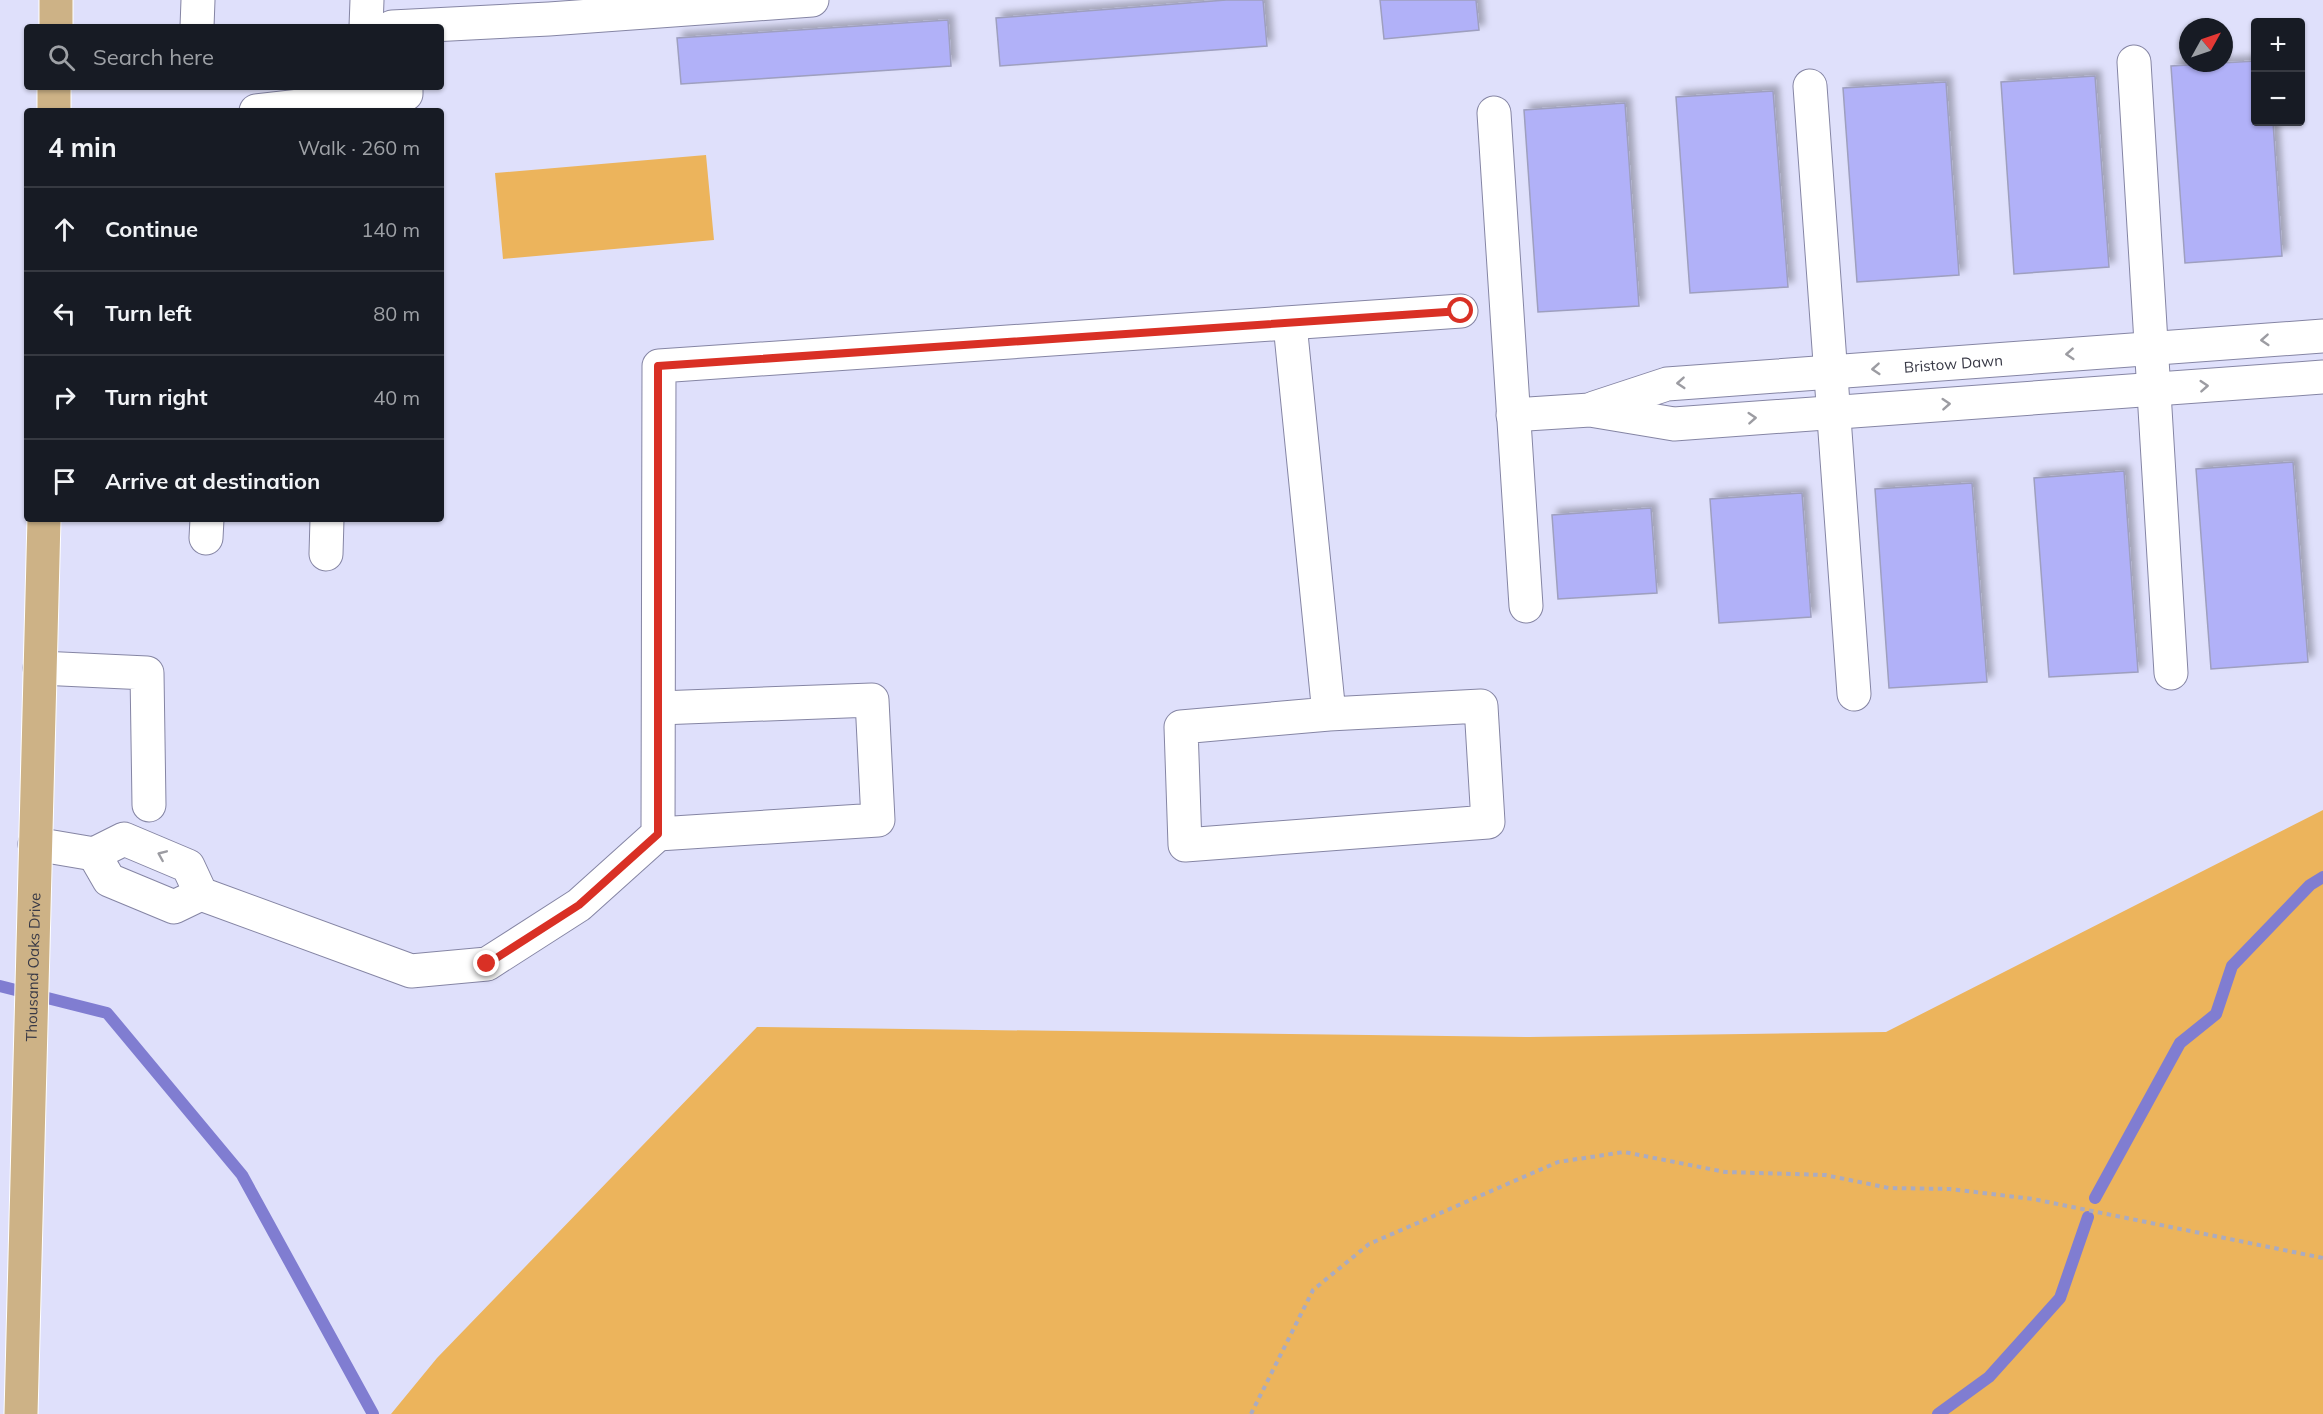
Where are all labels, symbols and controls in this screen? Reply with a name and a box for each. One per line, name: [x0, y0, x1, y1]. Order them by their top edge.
north arrow: [2179, 18, 2233, 72]
map controls: [2251, 18, 2305, 126]
button: +: [2251, 18, 2305, 72]
search box: [24, 24, 444, 90]
icon: search: [45, 41, 78, 74]
text: Search here: [93, 43, 214, 71]
button: −: [2251, 72, 2305, 126]
text: 4 min: [48, 131, 117, 164]
text: Walk · 260 m: [298, 135, 420, 160]
icon: ahead: [48, 213, 81, 246]
text: Continue: [105, 215, 198, 243]
text: 140 m: [361, 217, 420, 242]
icon: left: [48, 297, 81, 330]
route start: [1447, 297, 1473, 323]
text: Turn left: [105, 299, 192, 327]
text: 80 m: [373, 301, 420, 326]
one-way arrow: [2260, 333, 2269, 346]
one-way arrow: [2066, 347, 2075, 360]
street label: Bristow Dawn: [1903, 350, 2004, 376]
one-way arrow: [1871, 362, 1880, 375]
one-way arrow: [1677, 376, 1686, 389]
one-way arrow: [2199, 379, 2208, 392]
icon: right: [48, 381, 81, 414]
text: Turn right: [105, 383, 208, 411]
text: 40 m: [373, 385, 420, 410]
one-way arrow: [1942, 398, 1951, 411]
one-way arrow: [1747, 412, 1756, 425]
icon: arrive: [48, 465, 81, 498]
text: Arrive at destination: [105, 467, 320, 495]
one-way arrow: [157, 850, 168, 862]
street label: Thousand Oaks Drive: [21, 892, 44, 1042]
route end: [473, 950, 499, 976]

